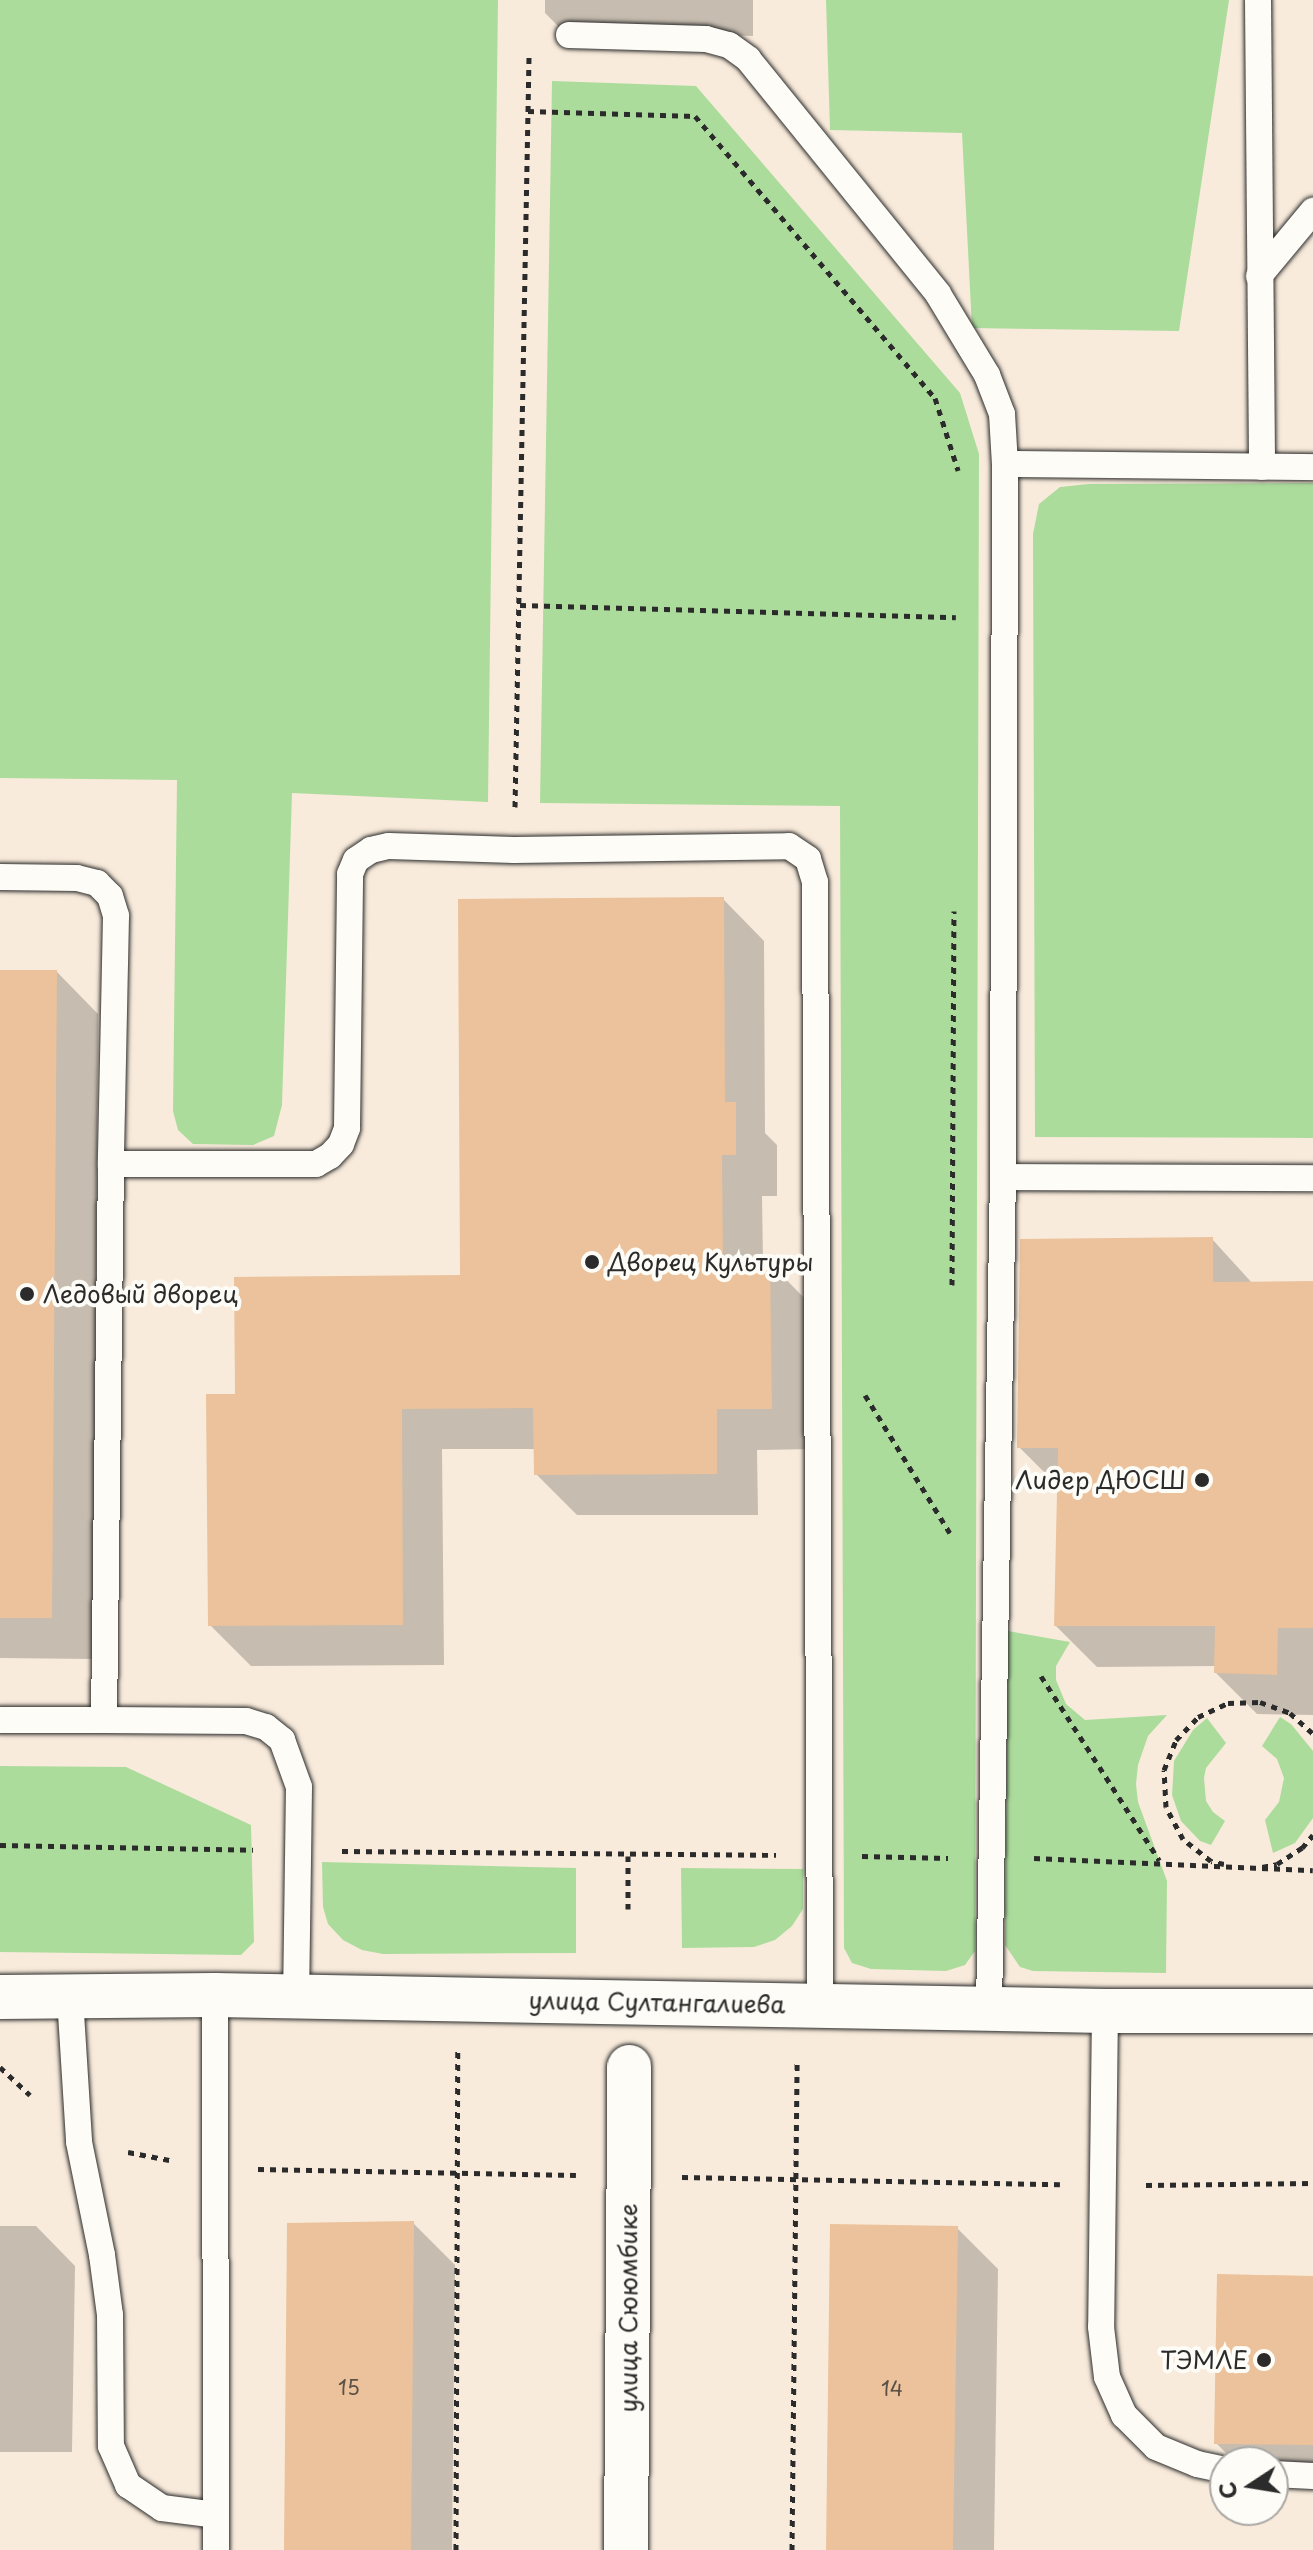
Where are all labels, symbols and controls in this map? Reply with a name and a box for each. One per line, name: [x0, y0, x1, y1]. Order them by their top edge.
place label: Дворец Культуры: [608, 1248, 815, 1276]
marker: Дворец Культуры: [583, 1253, 601, 1271]
place label: Ледовый дворец: [43, 1280, 238, 1308]
marker: Ледовый дворец: [18, 1285, 36, 1303]
place label: Лидер ДЮСШ: [1015, 1466, 1186, 1494]
marker: Лидер ДЮСШ: [1193, 1471, 1211, 1489]
street label: улица Султангалиева: [528, 1985, 786, 2019]
street label: улица Сююмбике: [614, 2203, 642, 2413]
place label: ТЭМЛЕ: [1160, 2346, 1248, 2374]
marker: ТЭМЛЕ: [1255, 2351, 1273, 2369]
house number: 15: [338, 2375, 360, 2399]
house number: 14: [881, 2376, 903, 2400]
north arrow: [1209, 2446, 1289, 2526]
text: С: [1209, 2479, 1245, 2502]

